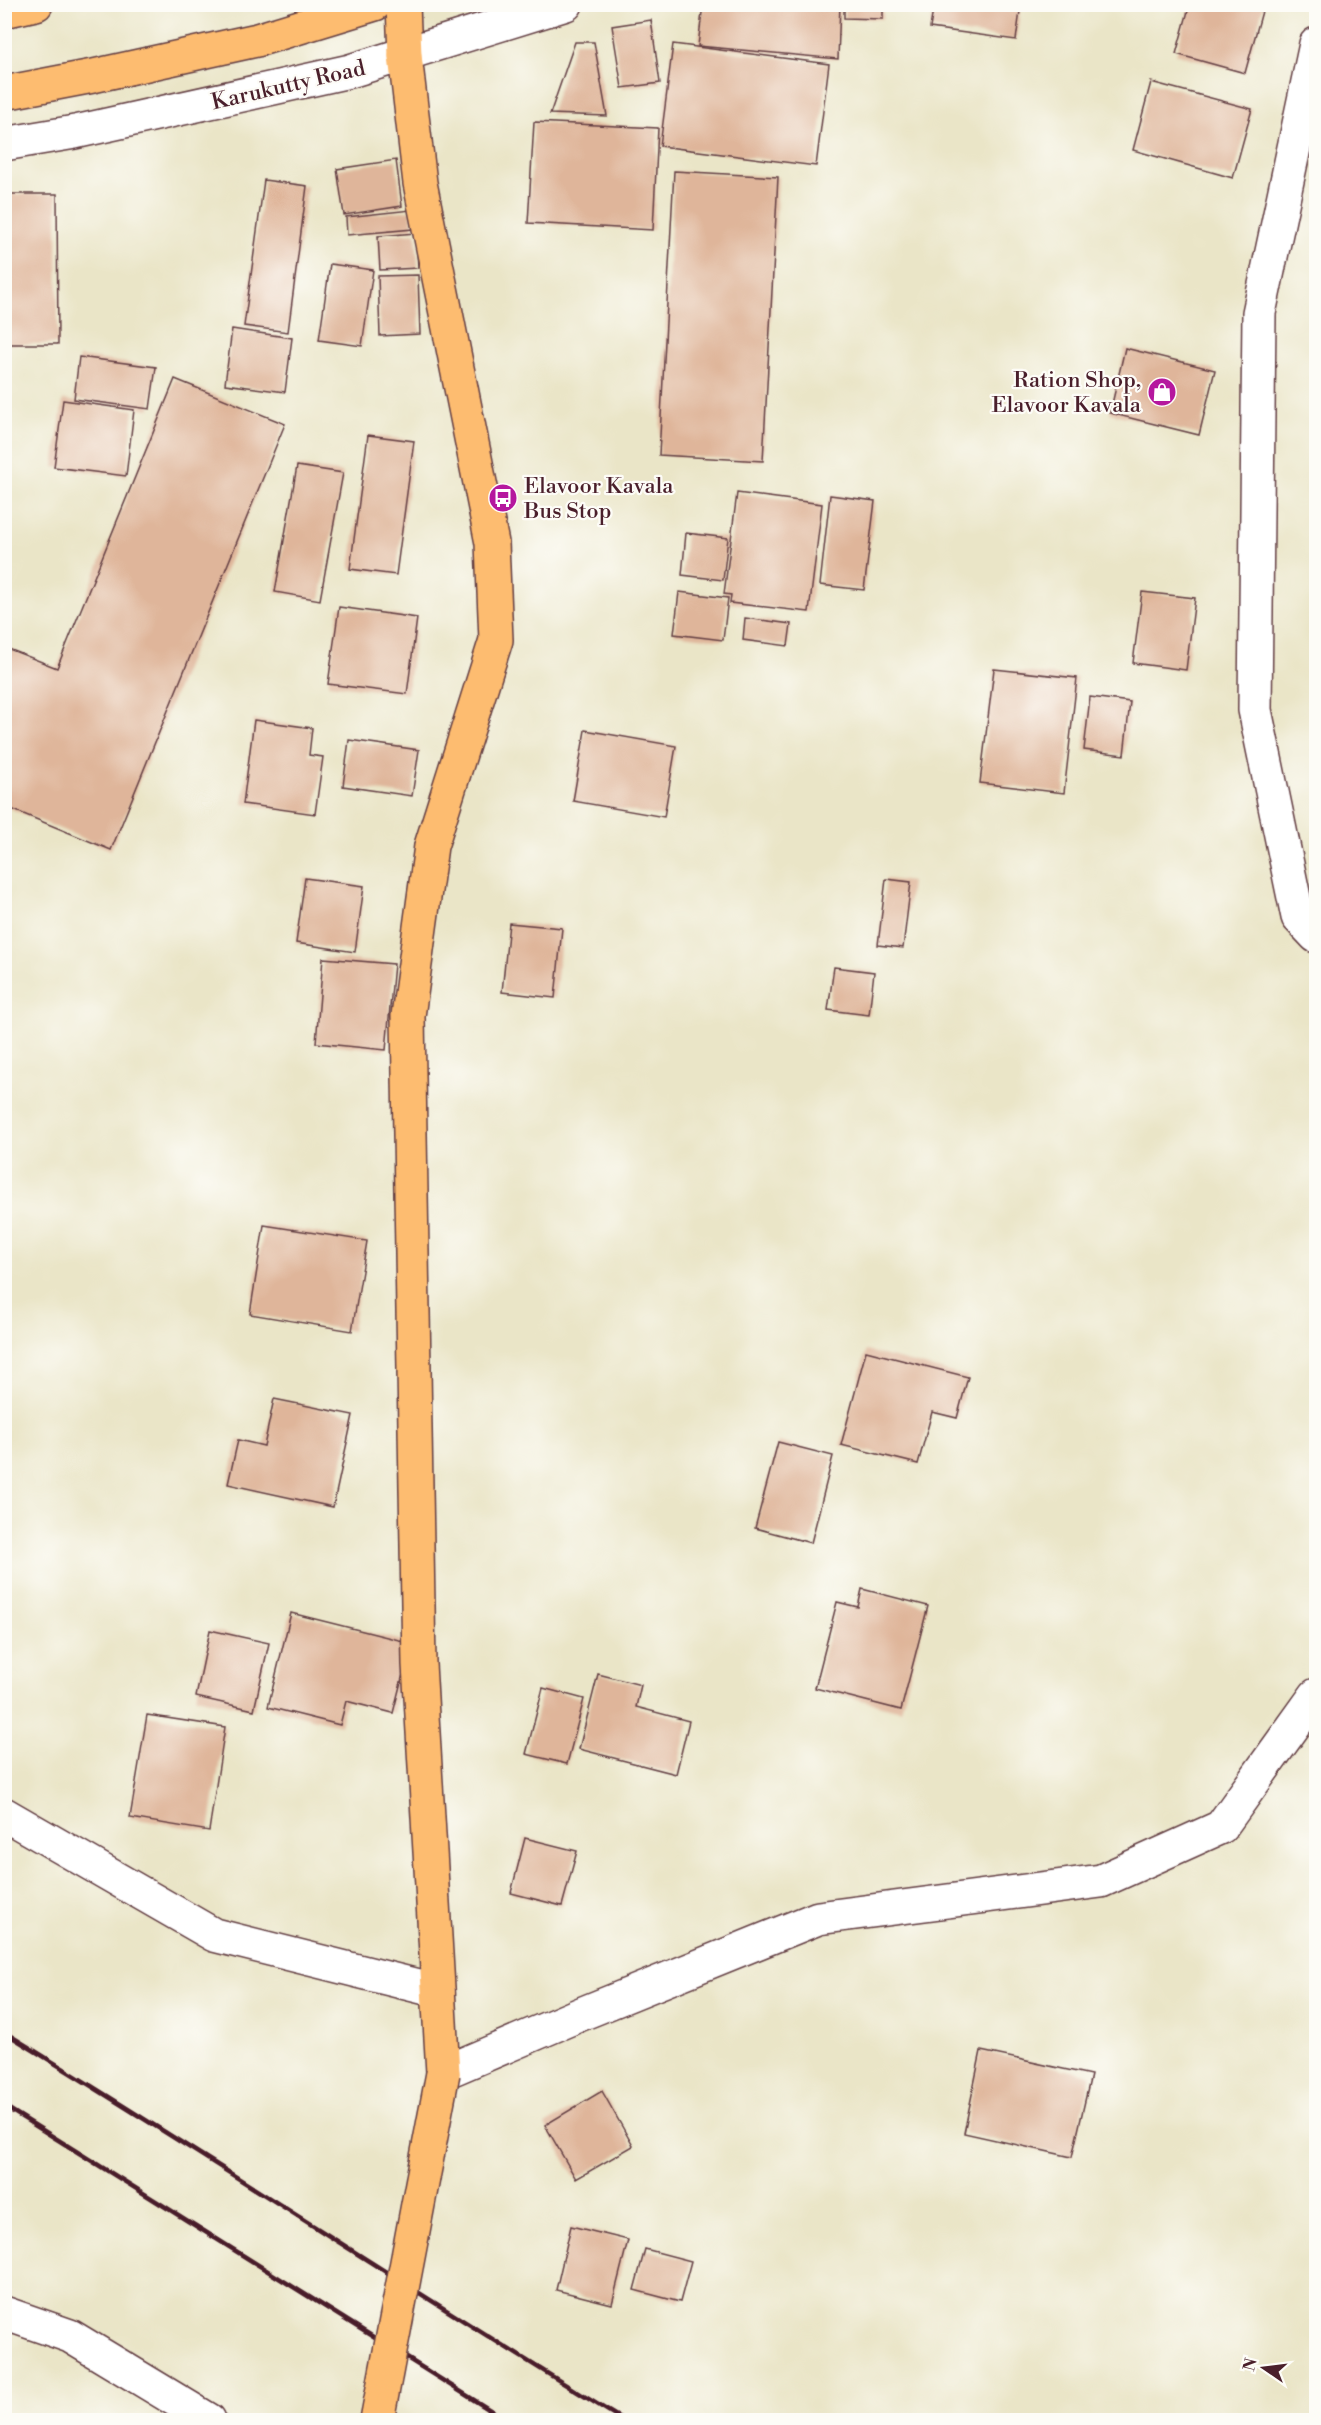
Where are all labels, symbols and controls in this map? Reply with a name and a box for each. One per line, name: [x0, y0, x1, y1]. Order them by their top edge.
street label: Karukutty Road: [209, 55, 368, 116]
place label: Ration Shop, Elavoor Kavala: [992, 367, 1142, 419]
shop icon: Ration Shop, Elavoor Kavala: [1146, 376, 1178, 408]
place label: Elavoor Kavala Bus Stop: [523, 473, 674, 525]
bus stop icon: Elavoor Kavala Bus Stop: [487, 482, 519, 514]
north arrow: [1234, 2338, 1294, 2398]
text: N: [1239, 2356, 1262, 2373]

